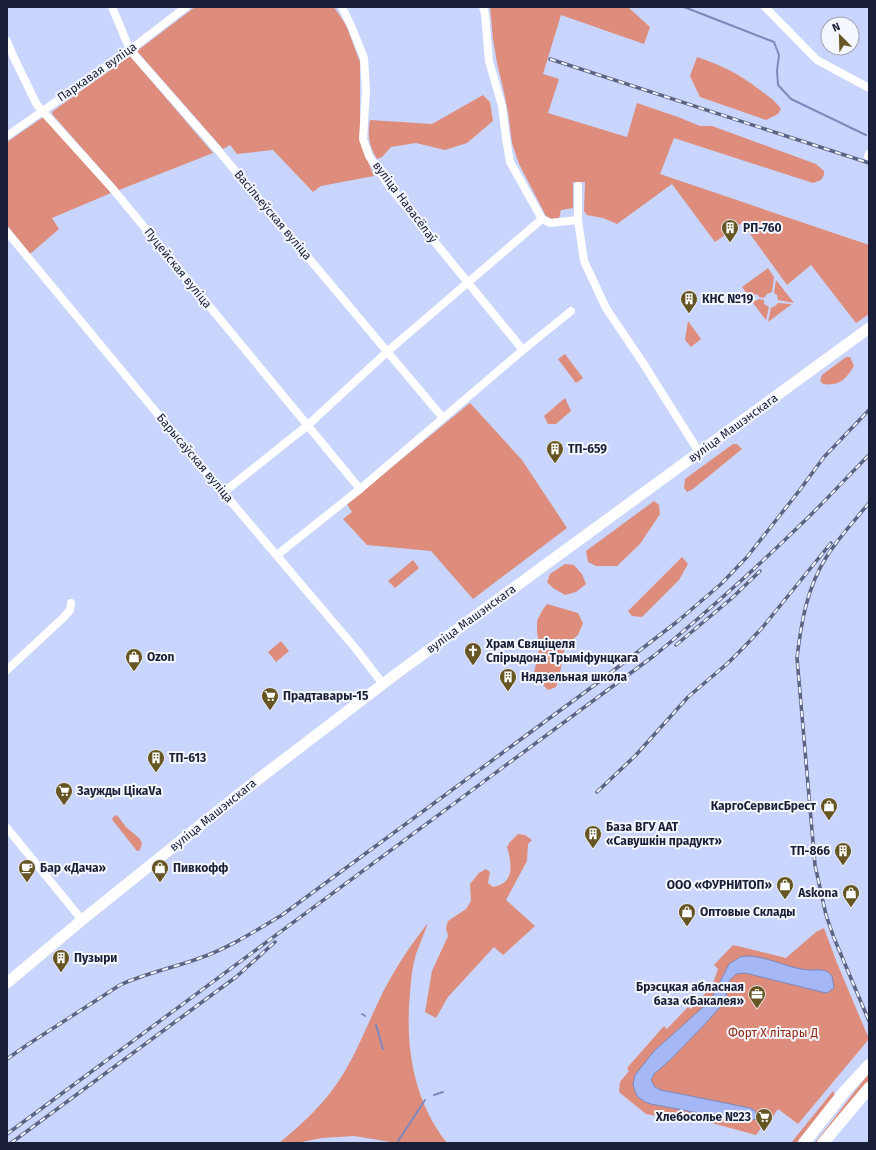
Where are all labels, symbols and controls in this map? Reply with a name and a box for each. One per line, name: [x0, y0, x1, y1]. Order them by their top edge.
north arrow: [820, 16, 860, 56]
text: N: [830, 20, 842, 35]
street label: Паркавая вуліца: [55, 39, 139, 105]
street label: вуліца Навасёлаў: [370, 159, 440, 246]
street label: Васільеўская вуліца: [231, 167, 315, 263]
building icon: РП-760: [720, 218, 740, 243]
place label: РП-760: [743, 221, 782, 235]
street label: Пуцейская вуліца: [141, 225, 215, 311]
building icon: КНС №19: [679, 289, 699, 314]
place label: КНС №19: [702, 292, 753, 306]
street label: вуліца Машэнскага: [686, 391, 780, 465]
street label: Барысаўская вуліца: [154, 411, 236, 505]
building icon: ТП-659: [545, 439, 565, 464]
place label: ТП-659: [568, 442, 607, 456]
street label: вуліца Машэнскага: [424, 582, 518, 656]
place label: Храм Свяціцеля Спірыдона Трыміфунцкага: [485, 637, 639, 665]
church icon: Храм Свяціцеля Спірыдона Трыміфунцкага: [463, 641, 483, 666]
shop icon: Ozon: [124, 647, 144, 672]
place label: Ozon: [147, 650, 175, 664]
building icon: Нядзельная школа: [498, 667, 518, 692]
place label: Нядзельная школа: [521, 670, 627, 684]
supermarket icon: Прадтавары-15: [260, 686, 280, 711]
place label: Прадтавары-15: [283, 689, 369, 703]
building icon: ТП-613: [146, 748, 166, 773]
place label: ТП-613: [169, 751, 206, 765]
street label: вуліца Машэнскага: [167, 776, 259, 854]
supermarket icon: Заужды ЦікаVа: [54, 781, 74, 806]
place label: Заужды ЦікаVа: [76, 784, 162, 798]
shop icon: КаргоСервисБрест: [819, 796, 839, 821]
place label: КаргоСервисБрест: [711, 799, 816, 813]
place label: База ВГУ ААТ «Савушкін прадукт»: [606, 820, 723, 848]
building icon: База ВГУ ААТ «Савушкін прадукт»: [583, 824, 603, 849]
building icon: ТП-866: [833, 841, 853, 866]
place label: ТП-866: [790, 844, 830, 858]
cafe icon: Бар «Дача»: [17, 858, 37, 883]
shop icon: Пивкофф: [150, 858, 170, 883]
place label: Бар «Дача»: [40, 861, 107, 875]
place label: Пивкофф: [173, 861, 228, 875]
shop icon: ООО «ФУРНИТОП»: [775, 875, 795, 900]
place label: ООО «ФУРНИТОП»: [667, 878, 772, 892]
shop icon: Askona: [841, 883, 861, 908]
place label: Askona: [797, 886, 838, 900]
shop icon: Оптовые Склады: [677, 902, 697, 927]
place label: Оптовые Склады: [700, 905, 796, 919]
building icon: Пузыри: [51, 948, 71, 973]
place label: Пузыри: [74, 951, 117, 965]
place label: Брэсцкая абласная база «Бакалея»: [636, 980, 744, 1008]
office icon: Брэсцкая абласная база «Бакалея»: [747, 984, 767, 1009]
park label: Форт X літары Д: [728, 1026, 818, 1040]
supermarket icon: Хлебосолье №23: [754, 1107, 774, 1132]
place label: Хлебосолье №23: [655, 1110, 751, 1124]

